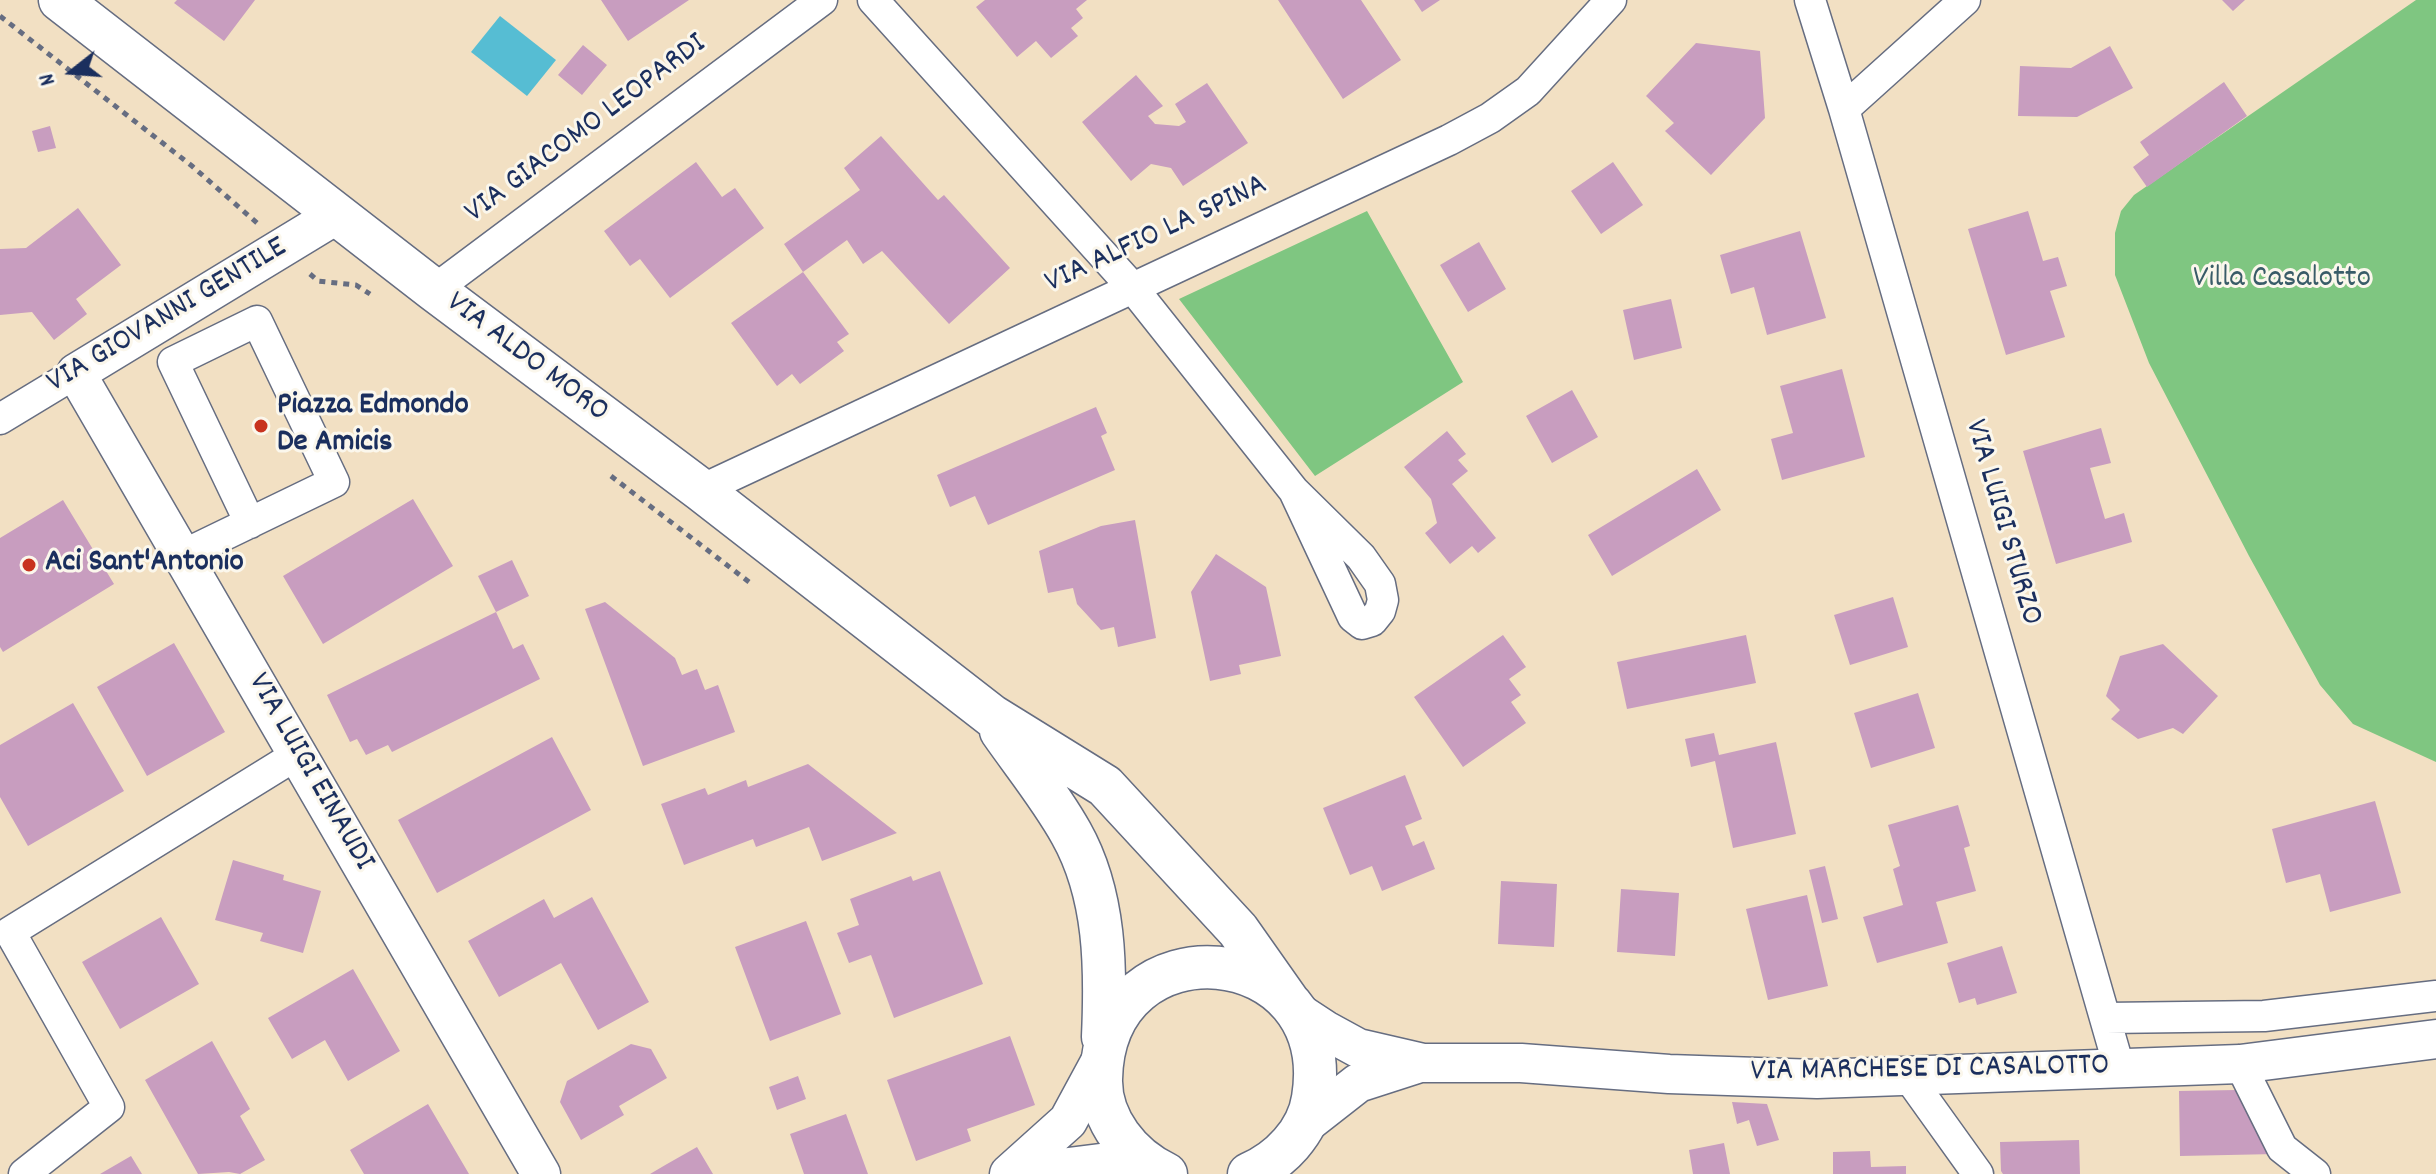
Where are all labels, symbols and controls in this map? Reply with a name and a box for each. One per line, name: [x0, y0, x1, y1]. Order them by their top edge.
street label: VIA GIACOMO LEOPARDI: [459, 27, 715, 233]
north arrow: [32, 32, 112, 112]
text: N: [32, 69, 65, 89]
street label: VIA ALFIO LA SPINA: [1040, 168, 1274, 304]
street label: VIA GIOVANNI GENTILE: [41, 230, 295, 404]
park label: Villa Casalotto: [2193, 262, 2371, 300]
street label: VIA ALDO MORO: [437, 285, 615, 433]
place label: Piazza Edmondo De Amicis: [277, 389, 469, 464]
street label: VIA LUIGI STURZO: [1953, 416, 2049, 630]
marker: Piazza Edmondo De Amicis: [252, 417, 270, 435]
place label: Aci Sant'Antonio: [45, 546, 244, 584]
marker: Aci Sant'Antonio: [20, 556, 38, 574]
street label: VIA LUIGI EINAUDI: [237, 667, 381, 879]
street label: VIA MARCHESE DI CASALOTTO: [1750, 1049, 2110, 1093]

